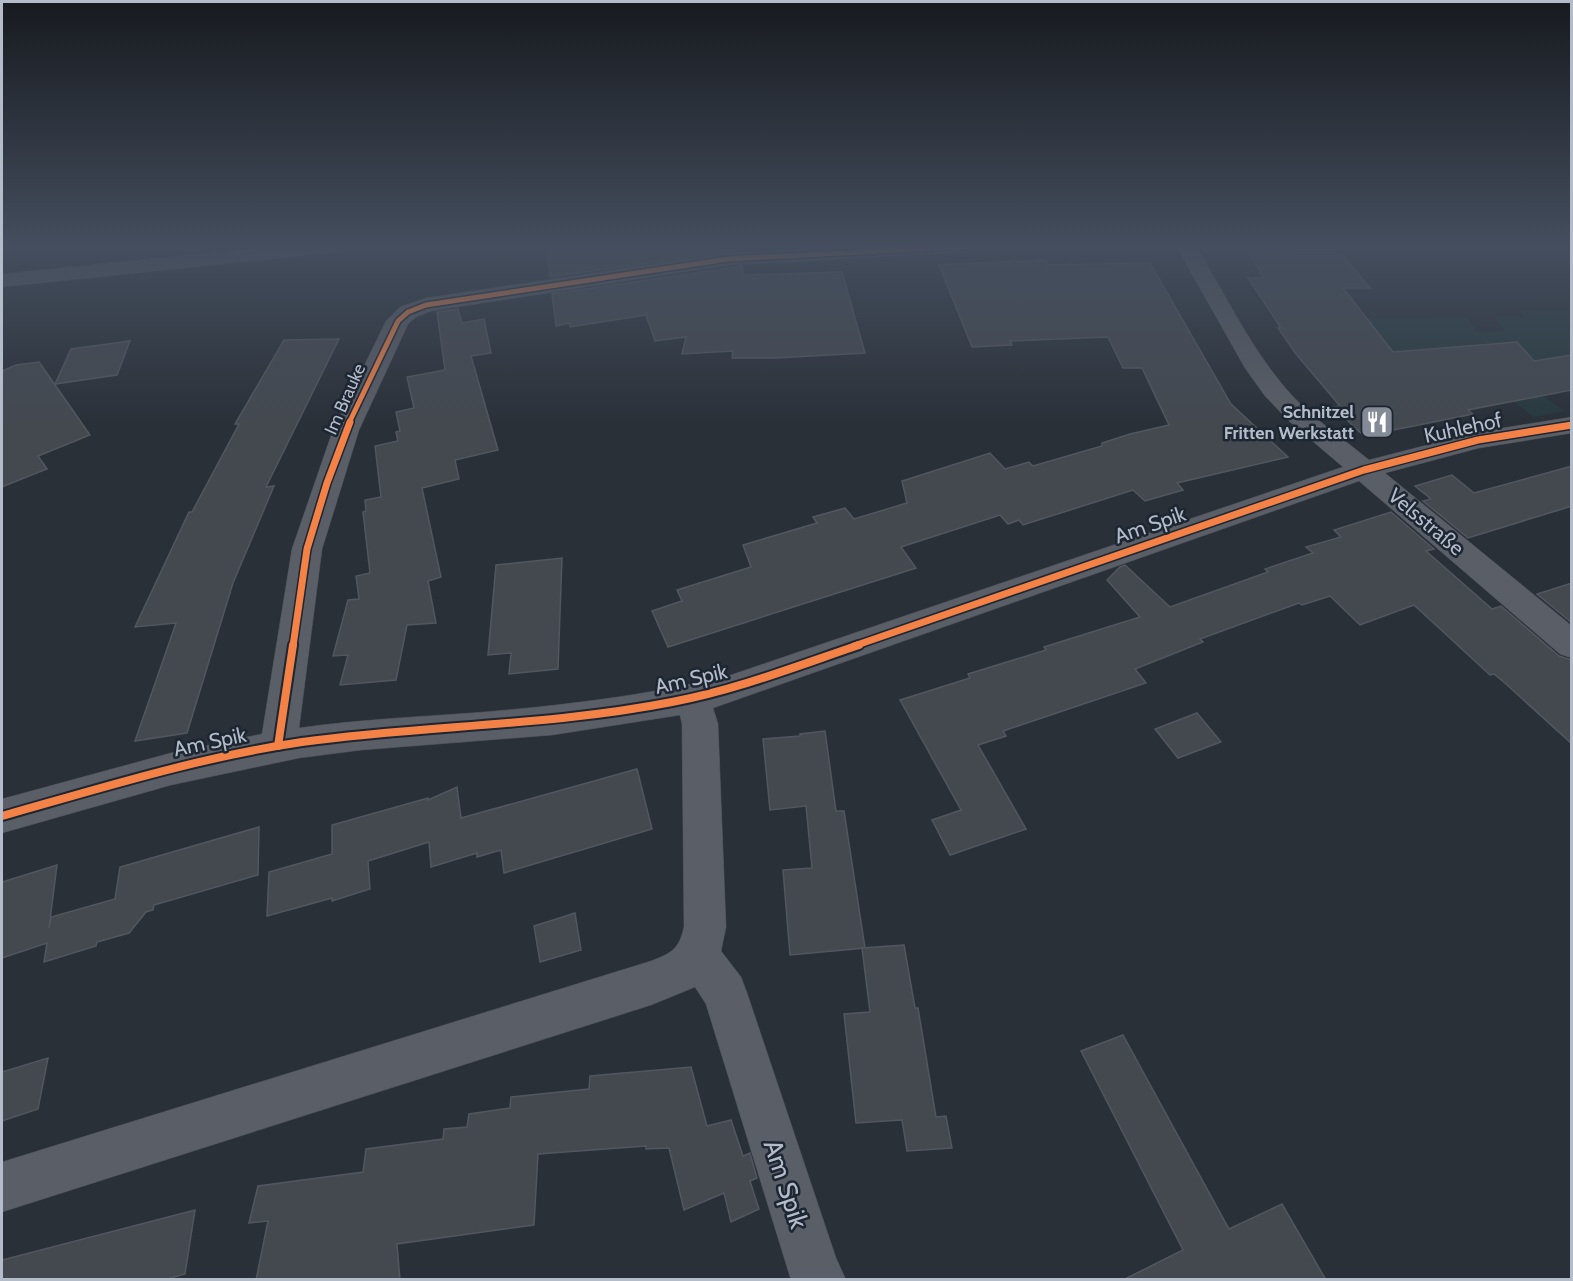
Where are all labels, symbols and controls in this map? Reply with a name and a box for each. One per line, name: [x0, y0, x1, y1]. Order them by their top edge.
street label: Im Brauke: [320, 360, 370, 438]
place label: Schnitzel Fritten Werkstatt: [1224, 401, 1354, 444]
restaurant icon: Schnitzel Fritten Werkstatt: [1359, 404, 1395, 440]
street label: Kuhlehof: [1422, 407, 1504, 448]
street label: Velsstraße: [1383, 483, 1469, 561]
street label: Am Spik: [1111, 501, 1189, 548]
street label: Am Spik: [652, 658, 730, 699]
street label: Am Spik: [171, 721, 249, 761]
street label: Am Spik: [757, 1136, 815, 1233]

